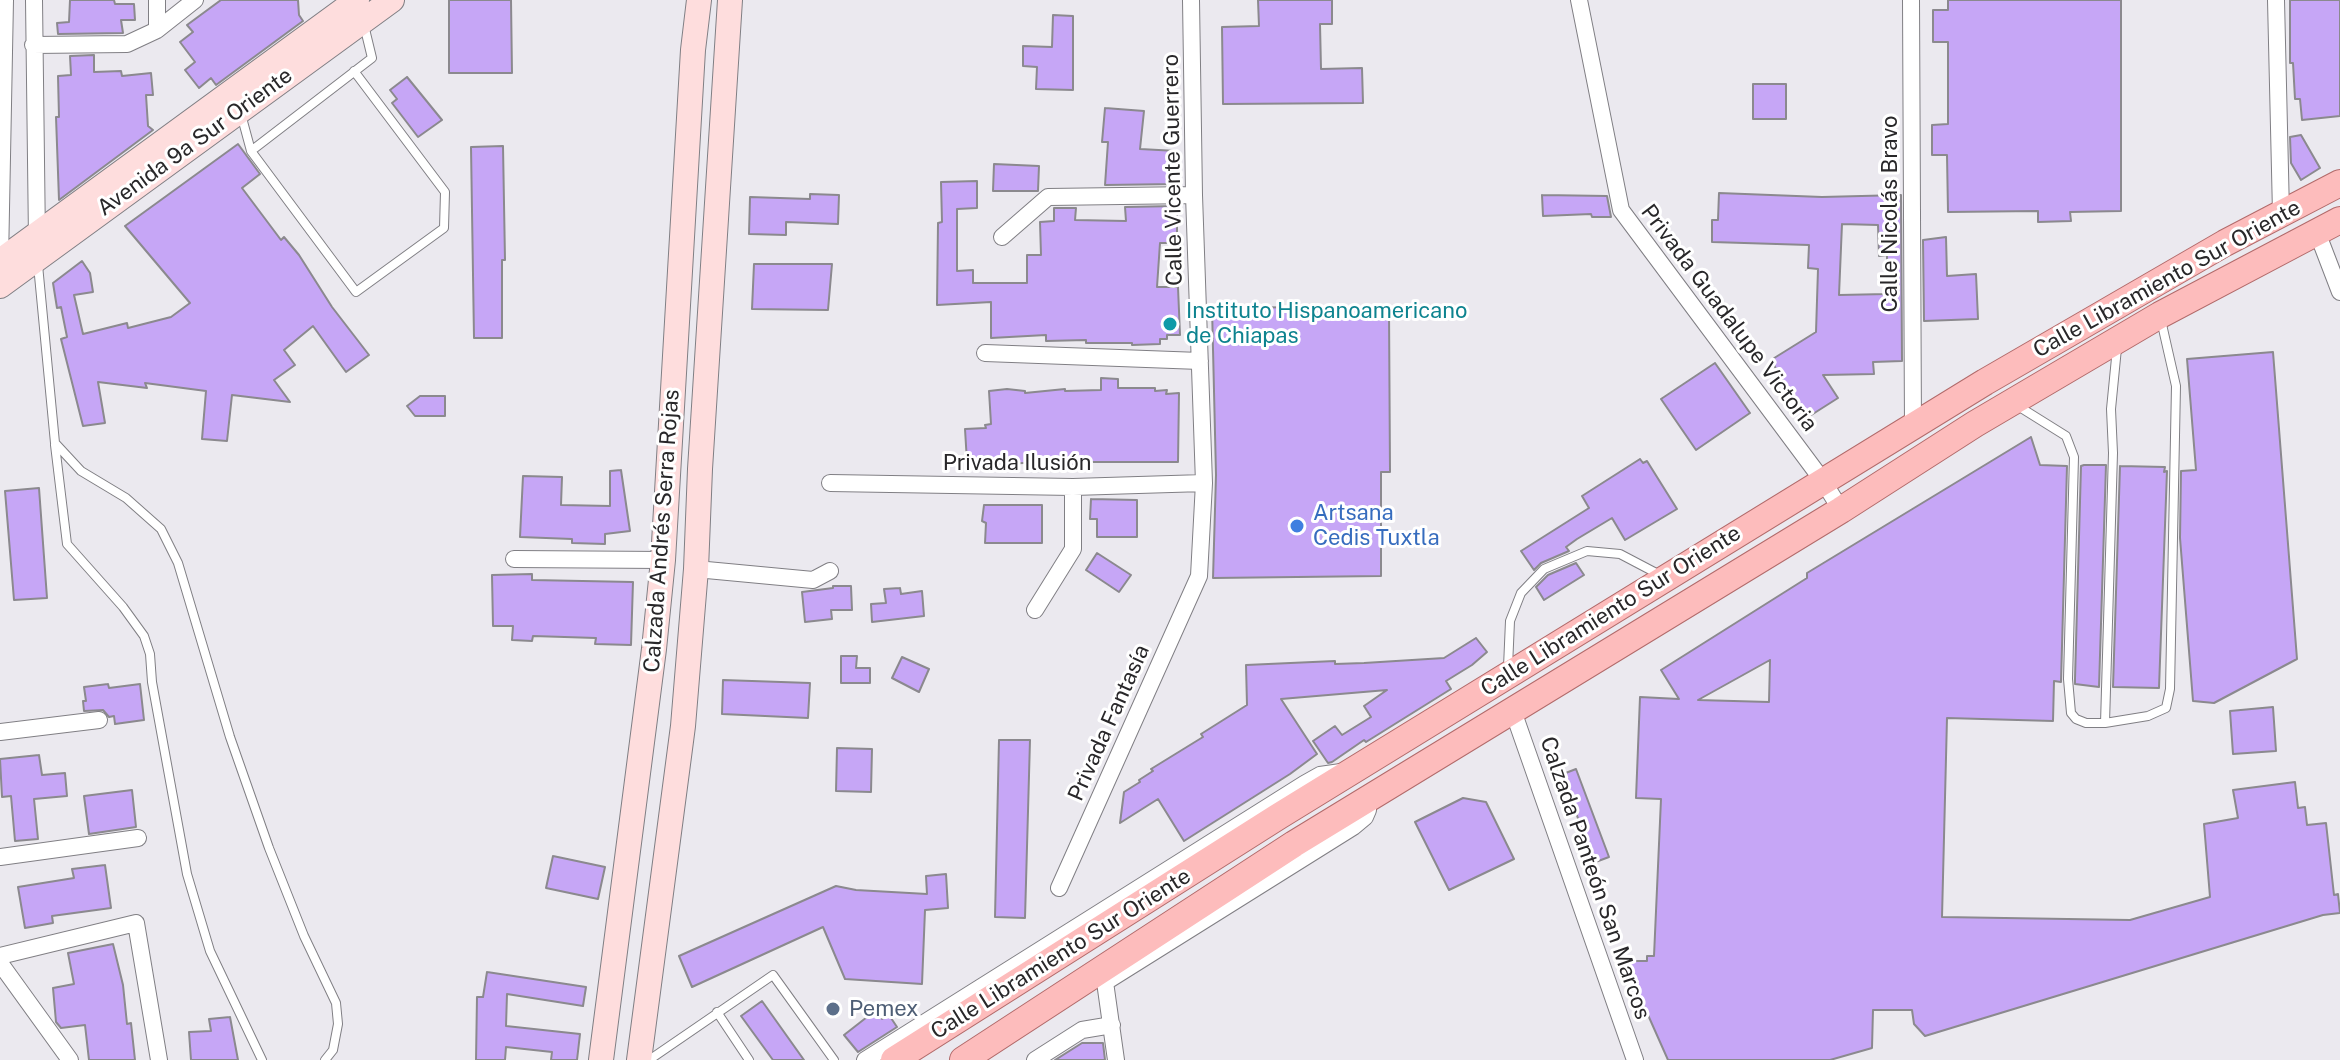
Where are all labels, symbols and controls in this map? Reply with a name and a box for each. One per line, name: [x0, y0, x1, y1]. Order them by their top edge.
street label: Calle Vicente Guerrero: [1158, 54, 1188, 286]
street label: Avenida 9a Sur Oriente: [92, 62, 298, 222]
street label: Calle Nicolás Bravo: [1877, 116, 1903, 312]
street label: Calle Libramiento Sur Oriente: [2029, 194, 2305, 364]
street label: Privada Guadalupe Victoria: [1635, 200, 1823, 436]
place label: Instituto Hispanoamericano de Chiapas: [1186, 298, 1467, 350]
marker: Instituto Hispanoamericano de Chiapas: [1161, 315, 1179, 333]
street label: Calzada Andrés Serra Rojas: [639, 389, 685, 673]
street label: Privada Ilusión: [943, 450, 1091, 476]
place label: Artsana Cedis Tuxtla: [1313, 500, 1440, 552]
marker: Artsana Cedis Tuxtla: [1288, 517, 1306, 535]
street label: Calle Libramiento Sur Oriente: [1476, 520, 1746, 702]
street label: Privada Fantasía: [1063, 641, 1155, 805]
street label: Calzada Panteón San Marcos: [1534, 733, 1656, 1023]
street label: Calle Libramiento Sur Oriente: [926, 863, 1196, 1045]
place label: Pemex: [849, 996, 918, 1022]
marker: Pemex: [824, 1000, 842, 1018]

